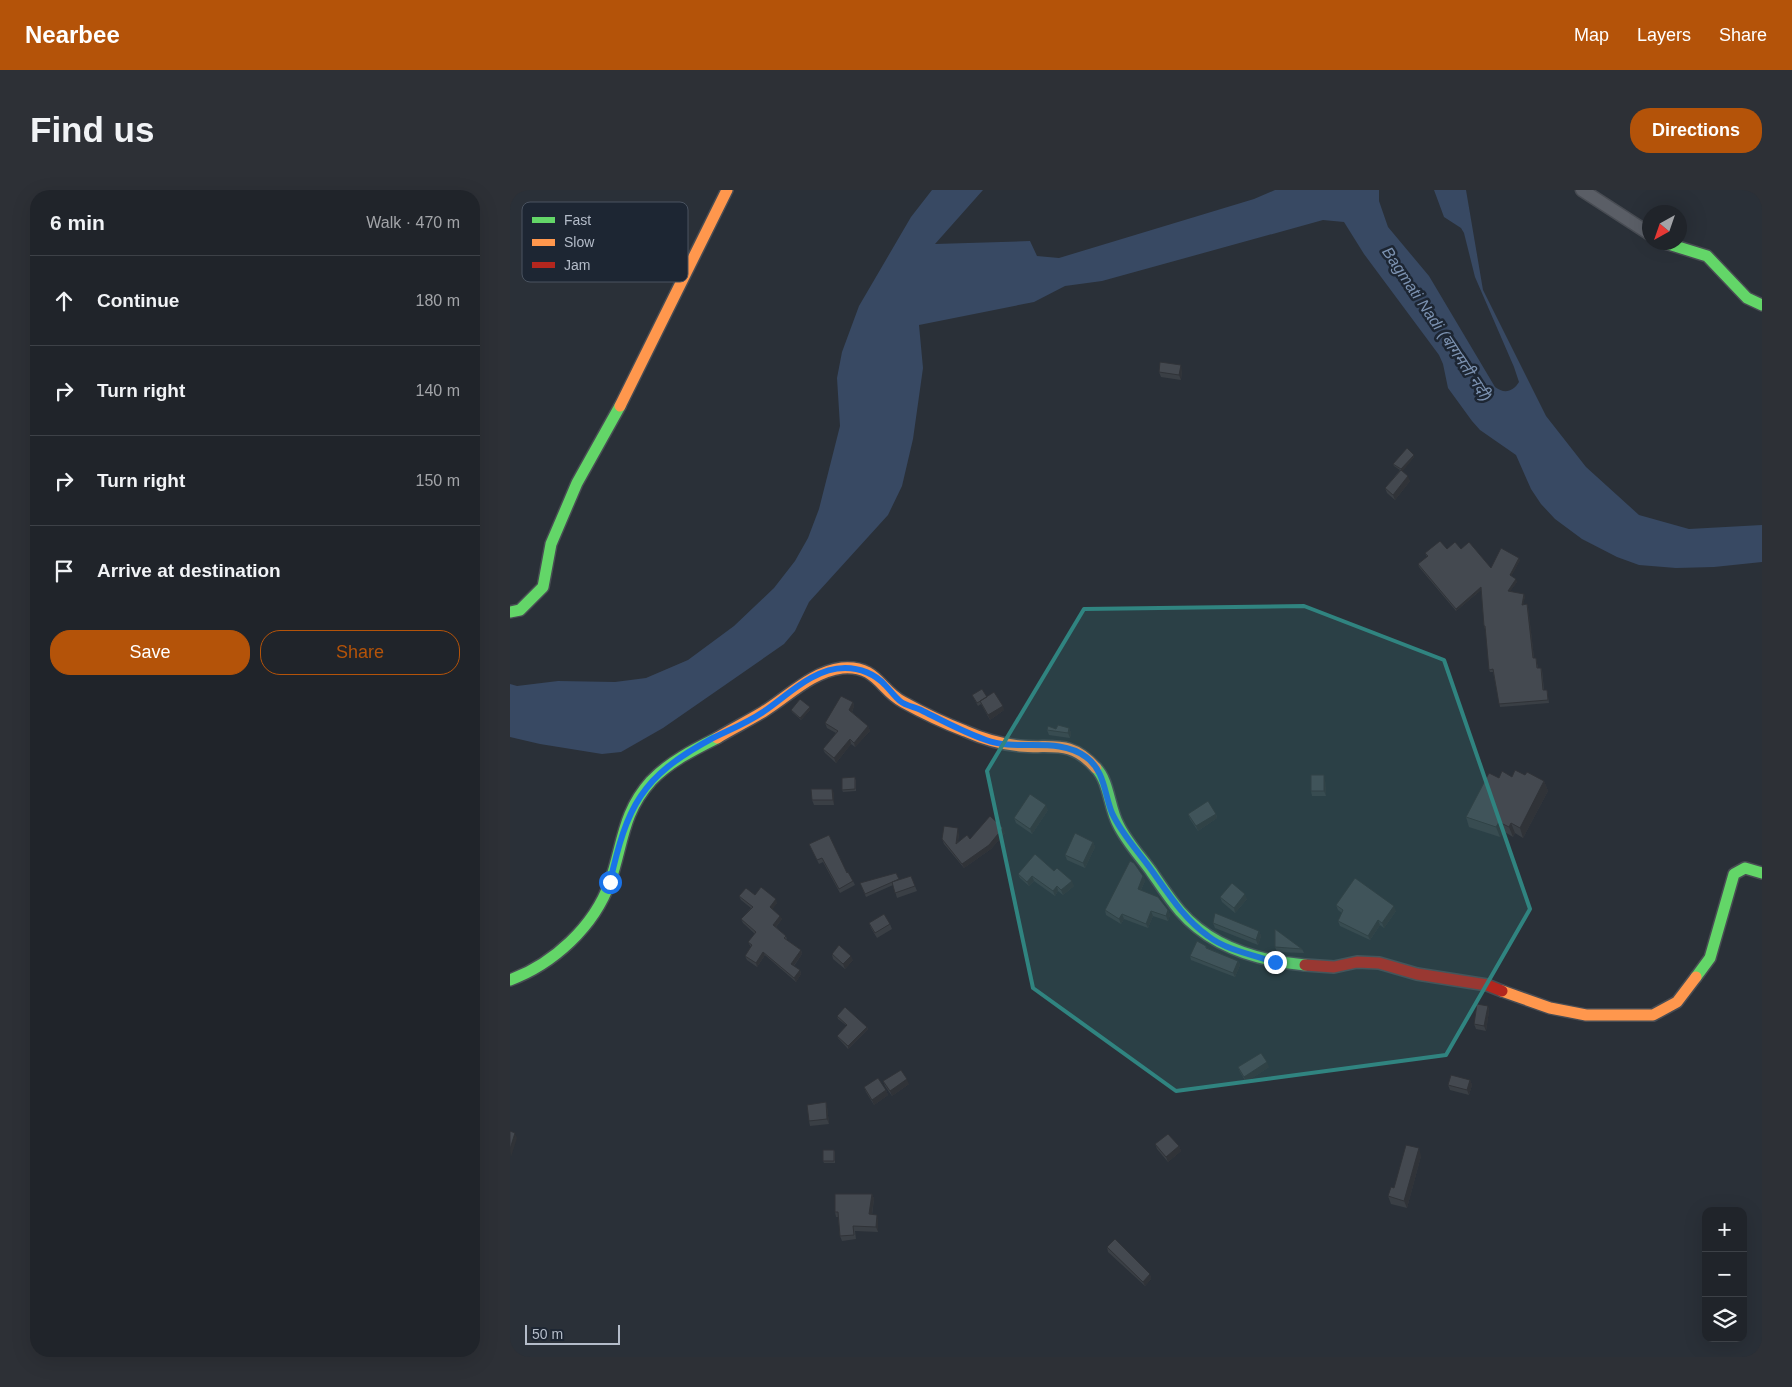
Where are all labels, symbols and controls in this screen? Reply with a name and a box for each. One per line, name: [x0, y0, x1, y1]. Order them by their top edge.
text: Nearbee: [25, 21, 120, 48]
text: Map: [1574, 25, 1609, 45]
text: Layers: [1637, 25, 1691, 45]
text: Share: [1719, 25, 1767, 45]
button: Directions: [1630, 108, 1762, 153]
text: Find us: [30, 110, 154, 149]
legend: [522, 202, 688, 282]
north arrow: [1642, 205, 1687, 250]
text: 6 min: [50, 211, 105, 234]
text: Fast: [564, 212, 591, 228]
text: Walk · 470 m: [366, 214, 460, 231]
text: Slow: [564, 234, 595, 250]
water label: Bagmati Nadi (बागमती नदी): [1379, 243, 1496, 404]
text: Jam: [564, 257, 590, 273]
icon: ahead: [50, 287, 78, 315]
text: Continue: [97, 290, 179, 311]
text: 180 m: [416, 292, 460, 309]
icon: right: [50, 377, 78, 405]
text: Turn right: [97, 380, 185, 401]
text: 140 m: [416, 382, 460, 399]
icon: right: [50, 467, 78, 495]
text: Turn right: [97, 470, 185, 491]
text: 150 m: [416, 472, 460, 489]
icon: arrive: [50, 557, 78, 585]
text: Arrive at destination: [97, 560, 281, 581]
button: Save: [50, 630, 250, 675]
button: Share: [260, 630, 460, 675]
route start: [599, 871, 622, 894]
route end: [1264, 951, 1287, 974]
map controls: [1702, 1207, 1747, 1342]
button: +: [1702, 1207, 1747, 1252]
button: −: [1702, 1252, 1747, 1297]
button: layers: [1702, 1297, 1747, 1342]
scale bar: [525, 1322, 620, 1345]
text: 50 m: [532, 1326, 563, 1342]

